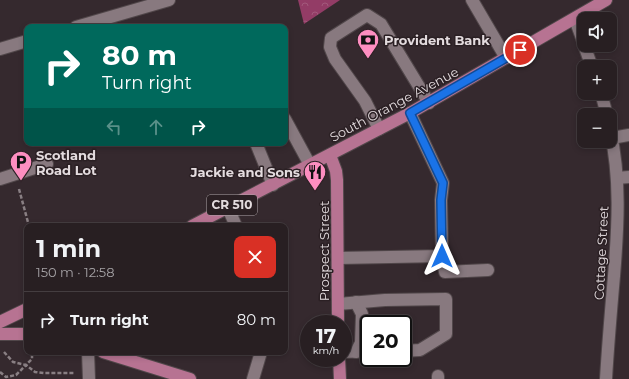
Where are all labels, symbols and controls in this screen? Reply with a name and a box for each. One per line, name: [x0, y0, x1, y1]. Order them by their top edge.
map controls: [577, 12, 617, 148]
button: sound: [577, 12, 617, 52]
bank icon: Provident Bank: [355, 27, 381, 60]
place label: Provident Bank: [384, 32, 490, 48]
pin: [503, 33, 537, 67]
text: 80 m: [102, 38, 177, 72]
icon: arrive: [509, 39, 531, 61]
icon: right: [36, 40, 88, 92]
button: +: [577, 60, 617, 100]
street label: South Orange Avenue: [327, 63, 461, 145]
text: Turn right: [102, 72, 192, 94]
button: −: [577, 108, 617, 148]
icon: left: [103, 116, 125, 138]
icon: ahead: [145, 116, 167, 138]
icon: right: [187, 116, 209, 138]
place label: Scotland Road Lot: [36, 147, 97, 178]
parking icon: Scotland Road Lot: [8, 149, 34, 182]
restaurant icon: Jackie and Sons: [302, 159, 328, 192]
place label: Jackie and Sons: [190, 164, 300, 180]
road number: CR 510: [207, 195, 257, 215]
street label: Prospect Street: [316, 201, 332, 301]
street label: Cottage Street: [591, 205, 611, 301]
text: 1 min: [36, 234, 101, 263]
position arrow: [421, 235, 463, 277]
button: close: [234, 236, 276, 278]
text: 150 m · 12:58: [36, 264, 114, 280]
icon: right: [36, 309, 58, 331]
text: Turn right: [70, 310, 149, 329]
text: 80 m: [237, 310, 276, 329]
speed limit sign: 20: [360, 315, 412, 367]
text: 17: [316, 324, 336, 348]
text: km/h: [313, 344, 339, 357]

